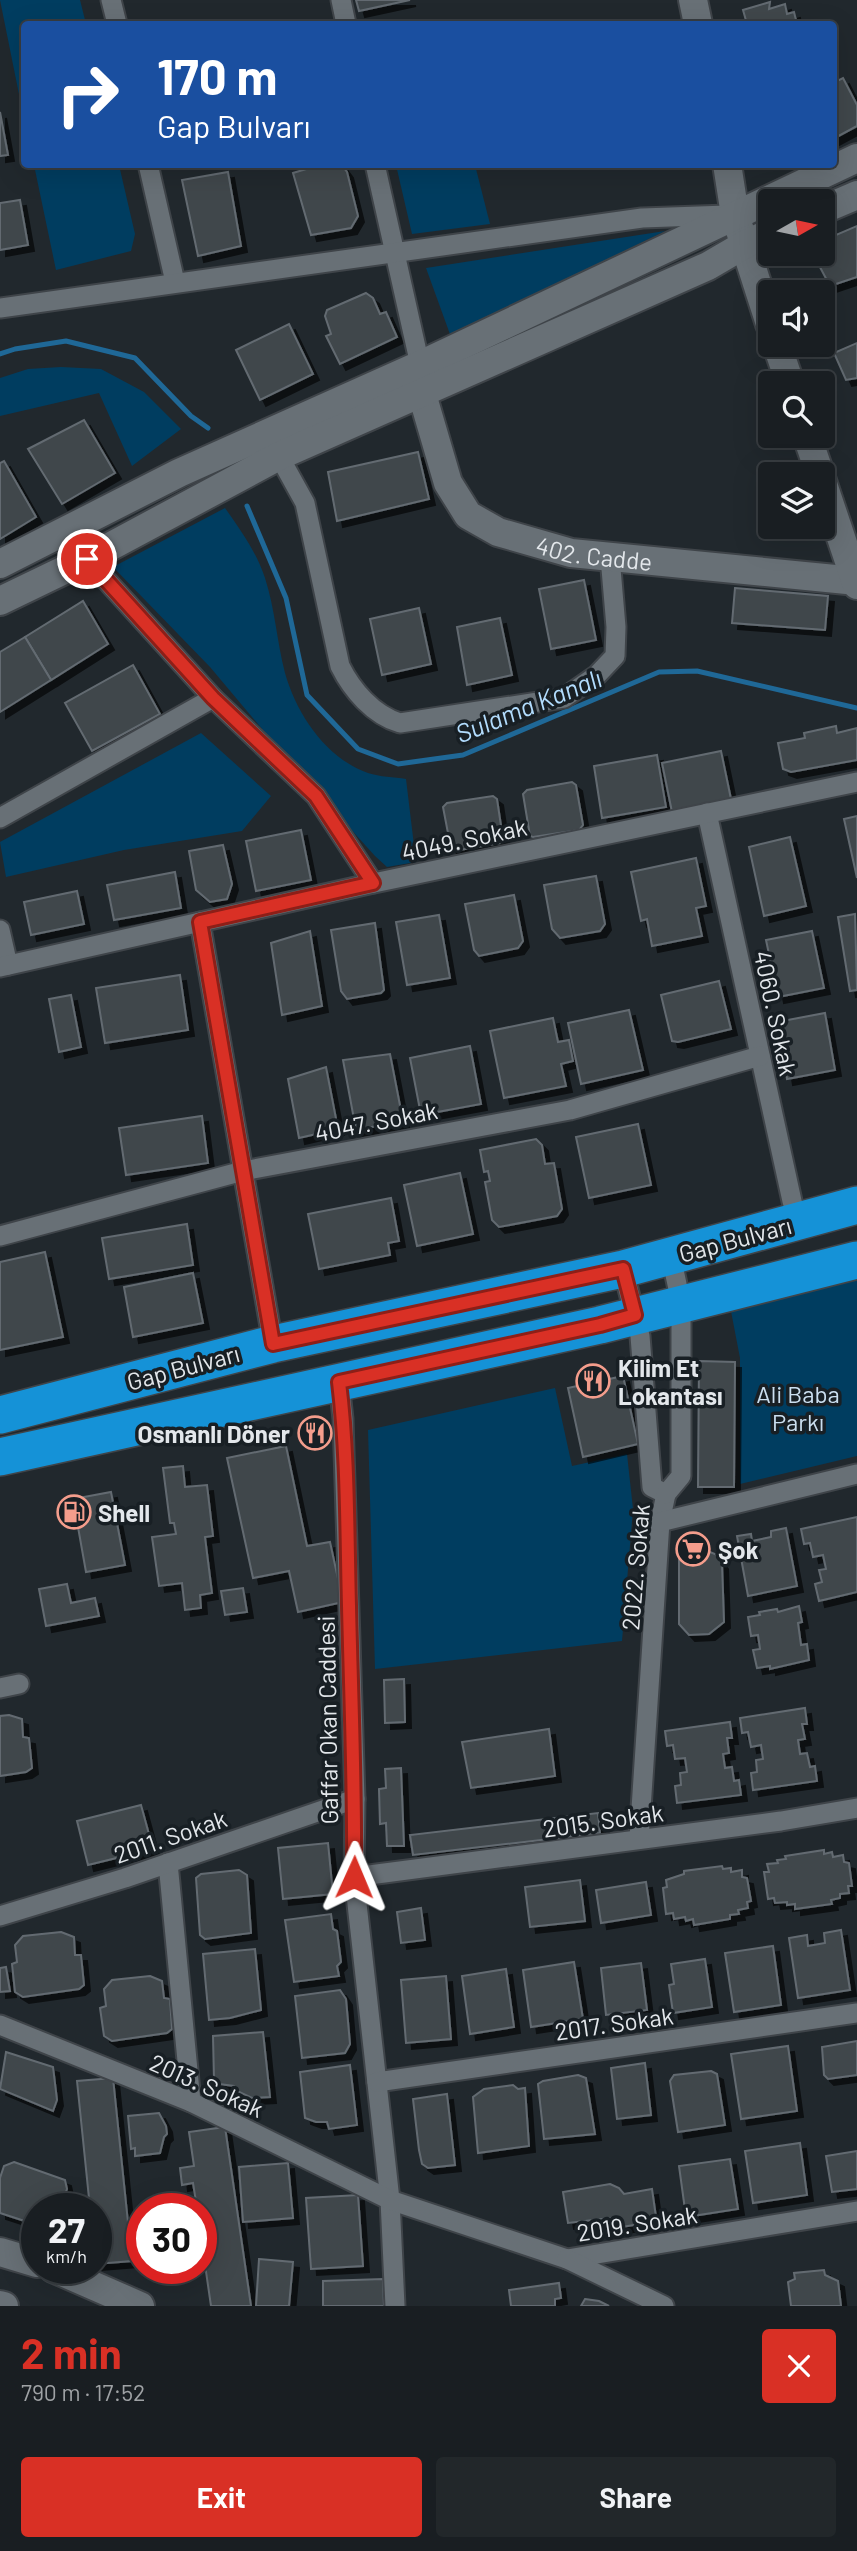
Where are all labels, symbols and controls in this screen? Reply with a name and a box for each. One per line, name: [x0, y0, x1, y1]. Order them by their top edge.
text: 170 m: [157, 46, 277, 105]
icon: right: [42, 49, 133, 140]
text: Gap Bulvarı: [157, 106, 311, 144]
north arrow: [758, 189, 835, 266]
map controls: [758, 189, 835, 539]
button: sound: [758, 280, 835, 357]
button: search: [758, 371, 835, 448]
button: layers: [758, 462, 835, 539]
pin: [57, 529, 117, 589]
street label: 402. Cadde: [533, 529, 654, 575]
icon: arrive: [68, 540, 106, 578]
water label: Sulama Kanalı: [450, 662, 606, 748]
street label: 4049. Sokak: [399, 812, 529, 866]
street label: 4060. Sokak: [749, 948, 803, 1078]
street label: 4047. Sokak: [312, 1095, 440, 1147]
street label: Gap Bulvarı: [676, 1210, 794, 1268]
street label: Gap Bulvarı: [124, 1338, 242, 1396]
place label: Kilim Et Lokantası: [618, 1353, 723, 1410]
restaurant icon: Kilim Et Lokantası: [574, 1362, 612, 1400]
park label: Ali Baba Parkı: [756, 1379, 840, 1436]
restaurant icon: Osmanlı Döner: [296, 1414, 334, 1452]
place label: Osmanlı Döner: [138, 1419, 290, 1448]
fuel station icon: Shell: [55, 1493, 93, 1531]
place label: Shell: [98, 1498, 150, 1527]
street label: 2022. Sokak: [615, 1503, 655, 1631]
supermarket icon: Şok: [674, 1530, 712, 1568]
place label: Şok: [718, 1535, 759, 1564]
street label: Gaffar Okan Caddesi: [311, 1615, 343, 1825]
street label: 2015. Sokak: [541, 1797, 665, 1843]
street label: 2011. Sokak: [110, 1803, 230, 1869]
position arrow: [317, 1840, 391, 1914]
street label: 2017. Sokak: [553, 2000, 675, 2046]
street label: 2013. Sokak: [146, 2047, 268, 2123]
speed limit sign: 30: [126, 2193, 217, 2284]
street label: 2019. Sokak: [575, 2199, 699, 2247]
text: 27: [48, 2208, 85, 2250]
text: km/h: [46, 2245, 87, 2267]
text: 2 min: [21, 2327, 122, 2377]
button: close: [762, 2329, 836, 2403]
text: 790 m · 17:52: [21, 2378, 145, 2406]
button: Exit: [21, 2457, 422, 2537]
button: Share: [436, 2457, 836, 2537]

